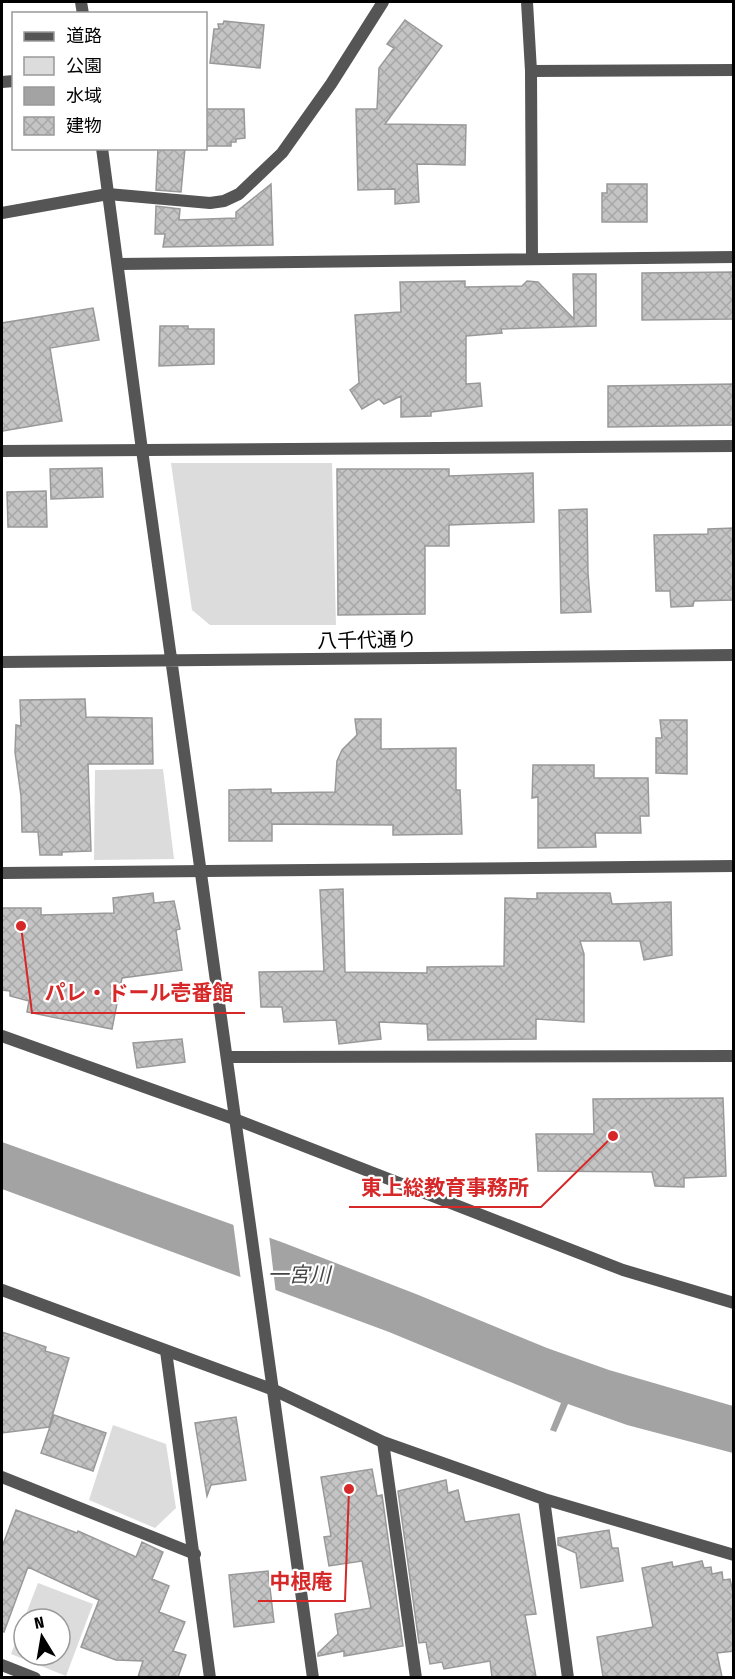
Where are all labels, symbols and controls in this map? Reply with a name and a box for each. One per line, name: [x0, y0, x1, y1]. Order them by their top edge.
legend: [12, 12, 207, 150]
text: 道路: [66, 25, 102, 47]
text: 公園: [66, 55, 102, 77]
text: 水域: [66, 85, 102, 107]
text: 建物: [66, 115, 102, 137]
street label: 八千代通り: [317, 627, 417, 653]
callout: パレ・ドール壱番館: [32, 974, 245, 1013]
text: パレ・ドール壱番館: [45, 980, 234, 1006]
callout: 東上総教育事務所: [349, 1168, 541, 1207]
text: 東上総教育事務所: [361, 1175, 529, 1201]
water label: 一宮川: [268, 1262, 332, 1288]
callout: 中根庵: [258, 1562, 345, 1601]
text: 中根庵: [270, 1569, 333, 1595]
north arrow: [12, 1607, 72, 1667]
text: N: [33, 1613, 46, 1633]

